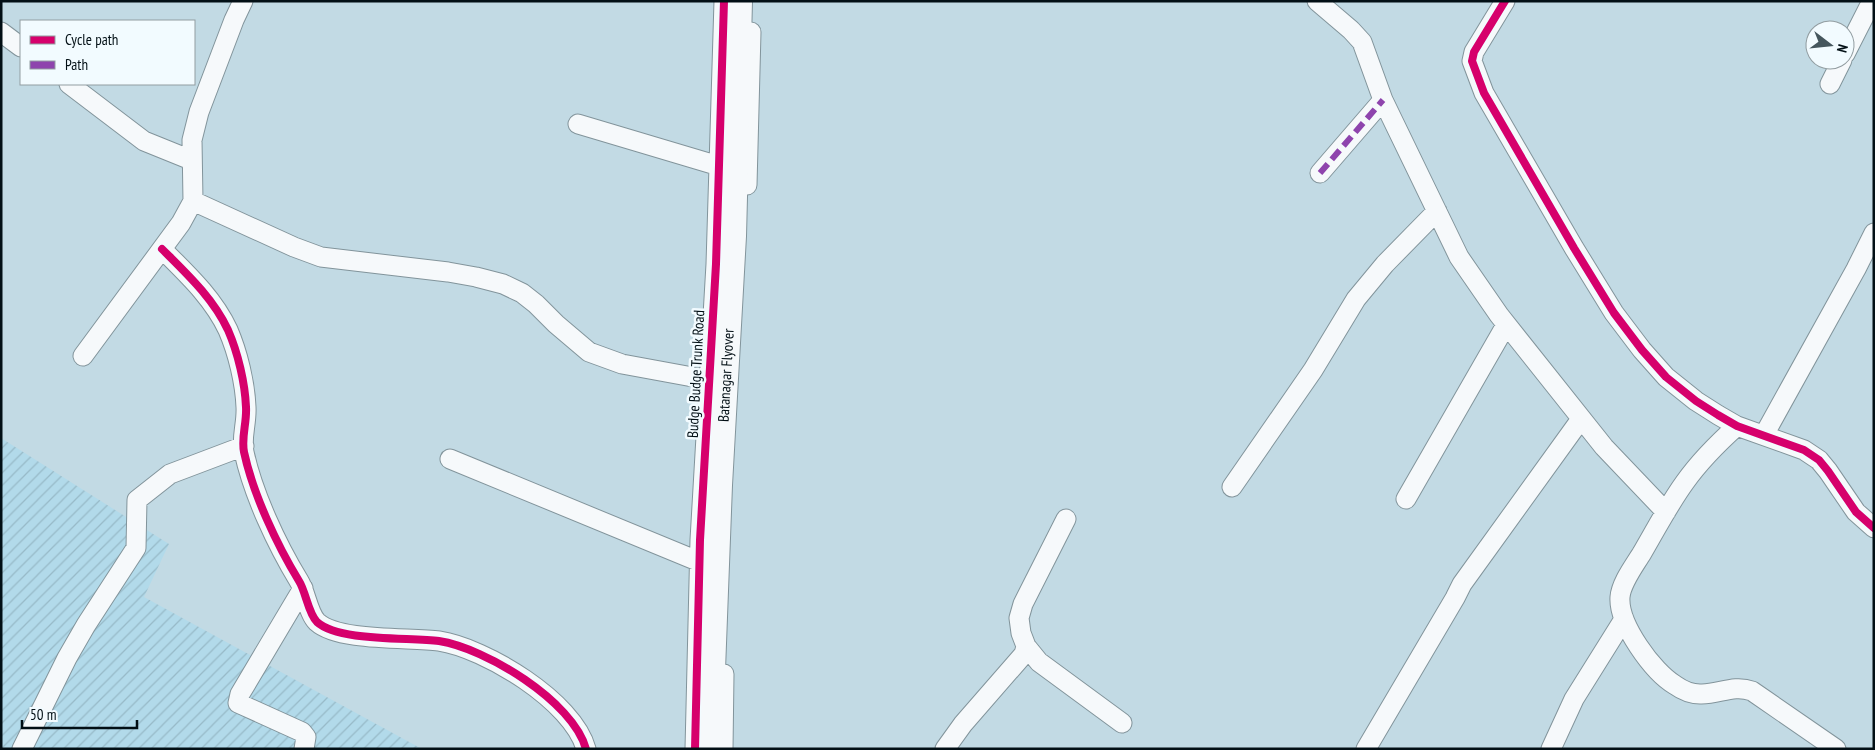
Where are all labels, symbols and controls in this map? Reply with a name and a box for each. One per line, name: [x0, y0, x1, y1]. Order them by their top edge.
legend: [20, 20, 195, 85]
north arrow: [1805, 20, 1855, 70]
text: Cycle path: [65, 30, 118, 49]
text: N: [1833, 42, 1852, 55]
text: Path: [65, 55, 88, 74]
street label: Budge Budge Trunk Road: [683, 309, 708, 439]
street label: Batanagar Flyover: [714, 327, 738, 423]
scale bar: [22, 698, 138, 730]
text: 50 m: [30, 705, 56, 724]

